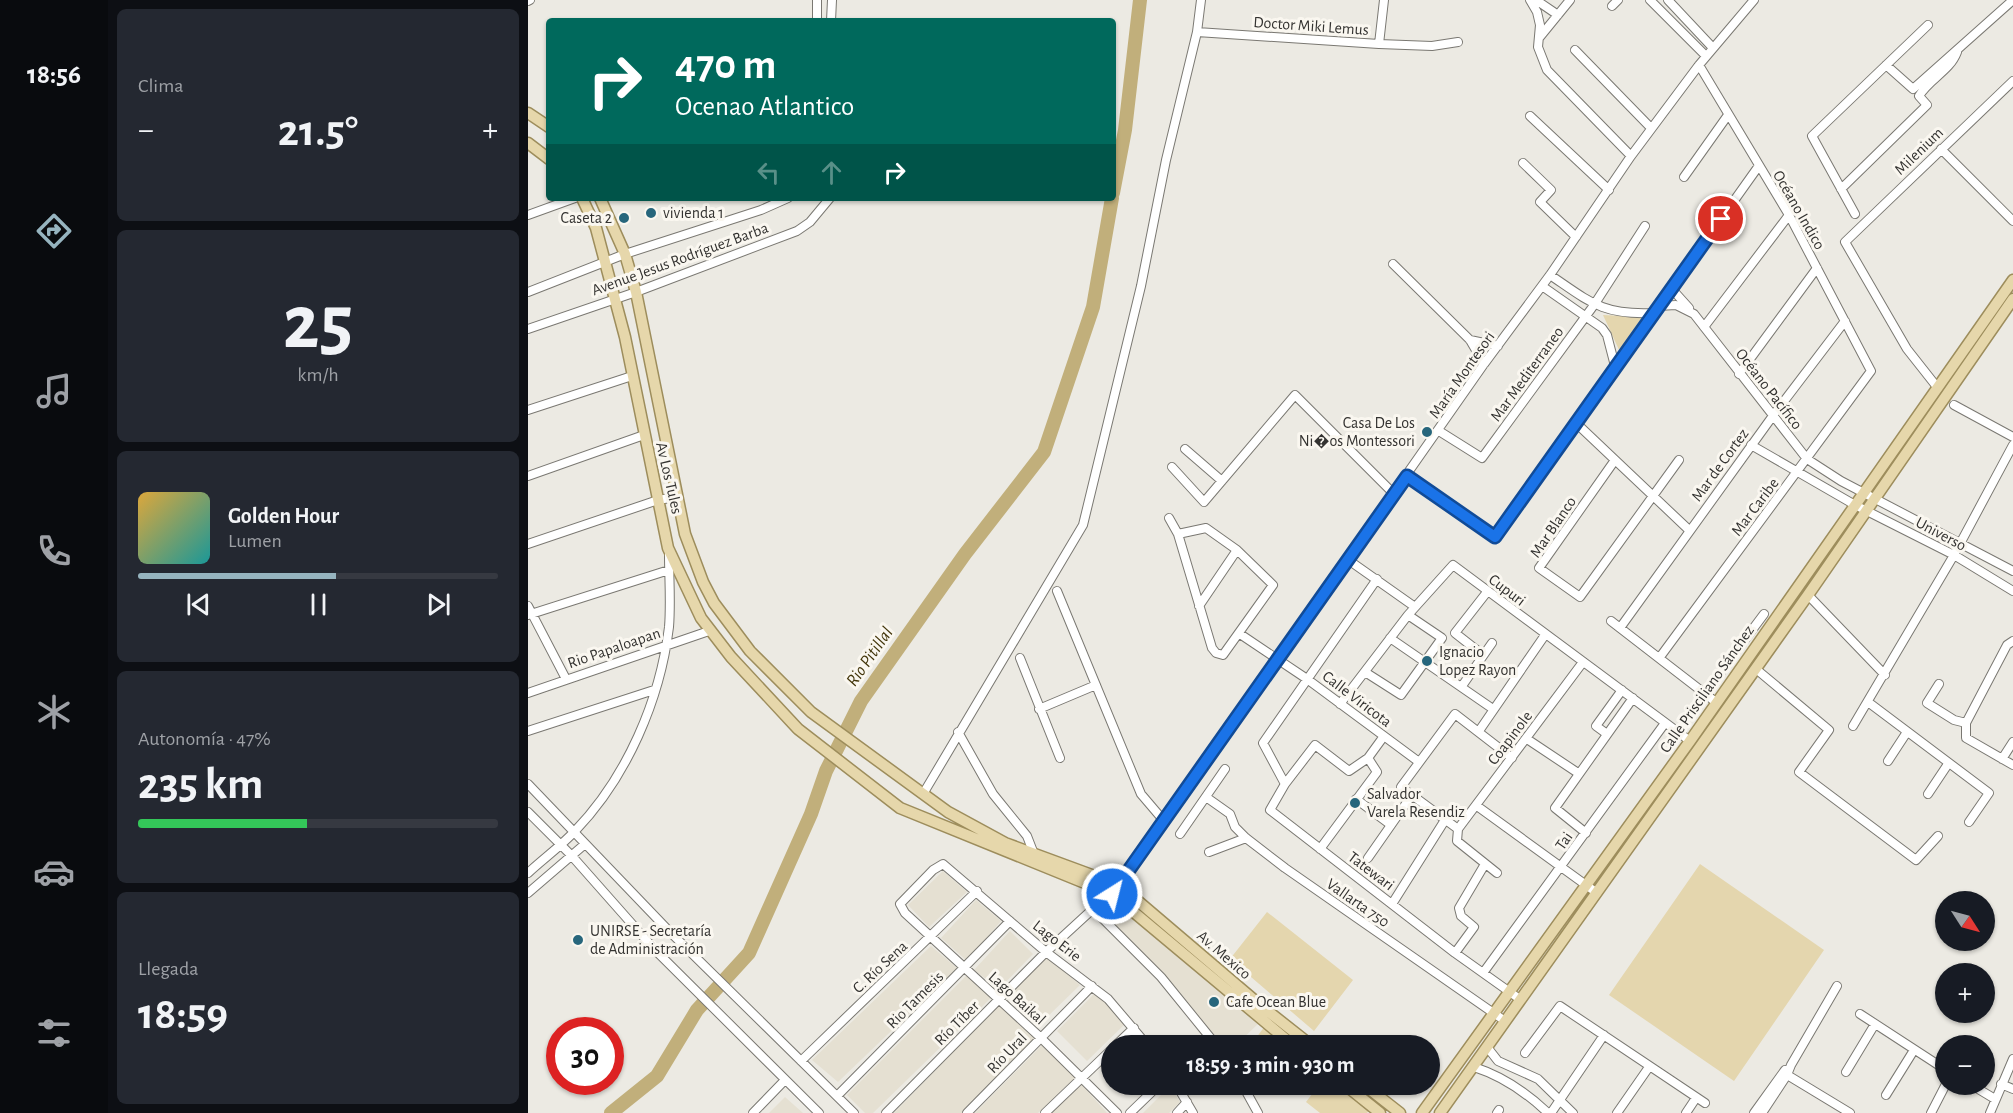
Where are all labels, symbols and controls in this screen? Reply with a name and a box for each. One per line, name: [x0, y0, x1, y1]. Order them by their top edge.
street label: Doctor Miki Lemus: [1253, 14, 1369, 38]
icon: right: [576, 42, 654, 120]
text: 470 m: [675, 44, 776, 86]
text: 18:56: [27, 61, 81, 88]
text: Clima: [138, 76, 183, 96]
text: Ocenao Atlantico: [675, 93, 854, 120]
text: 21.5°: [278, 109, 358, 154]
text: −: [138, 114, 154, 147]
text: +: [482, 114, 498, 147]
street label: Milenium: [1892, 124, 1946, 178]
icon: left: [752, 156, 785, 189]
icon: ahead: [815, 156, 848, 189]
icon: right: [878, 156, 911, 189]
street label: Océano Indico: [1770, 168, 1828, 252]
pin: [1695, 193, 1746, 244]
icon: arrive: [1704, 202, 1737, 235]
place label: vivienda 1: [663, 205, 724, 221]
marker: vivienda 1: [644, 206, 658, 220]
icon: directions: [33, 210, 75, 252]
place label: Caseta 2: [561, 210, 612, 226]
marker: Caseta 2: [617, 211, 631, 225]
street label: Avenue Jesus Rodríguez Barba: [590, 220, 770, 298]
text: 25: [283, 285, 353, 363]
street label: Mar Mediterraneo: [1487, 324, 1567, 424]
street label: María Montesori: [1426, 329, 1498, 421]
street label: Océano Pacífico: [1733, 346, 1806, 433]
text: km/h: [297, 365, 339, 385]
icon: music: [33, 370, 75, 412]
place label: Casa De Los Ni�os Montessori: [1299, 415, 1415, 449]
marker: Casa De Los Ni�os Montessori: [1420, 425, 1434, 439]
street label: Mar de Cortez: [1688, 425, 1752, 504]
street label: Av Los Tules: [653, 441, 685, 516]
street label: Mar Caribe: [1728, 475, 1782, 539]
street label: Mar Blanco: [1527, 494, 1579, 560]
text: Golden Hour: [228, 505, 339, 527]
street label: Universo: [1913, 514, 1969, 554]
icon: phone: [33, 530, 75, 572]
text: Lumen: [228, 531, 282, 551]
street label: Cupuri: [1486, 571, 1528, 609]
icon: previous: [182, 588, 215, 621]
icon: pause: [302, 588, 335, 621]
icon: next: [422, 588, 455, 621]
street label: Calle Prisciliano Sánchez: [1657, 622, 1757, 756]
water label: Rio Pitillal: [843, 624, 897, 690]
street label: Rio Papaloapan: [566, 625, 662, 671]
place label: Ignacio Lopez Rayon: [1439, 644, 1516, 679]
marker: Ignacio Lopez Rayon: [1420, 654, 1434, 668]
street label: Calle Viricota: [1319, 668, 1395, 730]
icon: climate: [33, 691, 75, 733]
street label: Coapinole: [1485, 708, 1535, 768]
text: Autonomía · 47%: [138, 729, 271, 749]
text: 235 km: [138, 762, 263, 807]
place label: Salvador Varela Resendiz: [1367, 786, 1465, 820]
marker: Salvador Varela Resendiz: [1348, 796, 1362, 810]
street label: Tai: [1552, 829, 1576, 853]
street label: Tatewari: [1345, 849, 1397, 893]
icon: car: [33, 851, 75, 893]
position arrow: [1080, 862, 1144, 926]
street label: Vallarta 750: [1324, 876, 1392, 930]
north arrow: [1935, 891, 1995, 951]
map controls: [1935, 891, 1995, 1095]
street label: Lago Erie: [1030, 917, 1084, 965]
place label: UNIRSE - Secretaría de Administración: [590, 923, 712, 957]
street label: Av. Mexico: [1194, 927, 1254, 983]
marker: UNIRSE - Secretaría de Administración: [571, 933, 585, 947]
street label: C. Río Sena: [850, 938, 910, 996]
text: Llegada: [138, 959, 199, 979]
button: +: [1935, 963, 1995, 1023]
street label: Rio Tamesis: [883, 968, 947, 1032]
street label: Lago Baikal: [985, 968, 1049, 1028]
text: 18:59: [138, 992, 228, 1037]
place label: Cafe Ocean Blue: [1226, 994, 1326, 1010]
marker: Cafe Ocean Blue: [1207, 995, 1221, 1009]
street label: Río Tíber: [932, 997, 983, 1048]
icon: filters: [33, 1012, 75, 1054]
speed limit sign: 30: [546, 1017, 624, 1095]
street label: Río Ural: [984, 1030, 1030, 1076]
button: −: [1935, 1035, 1995, 1095]
text: 18:59 · 3 min · 930 m: [1187, 1054, 1354, 1076]

